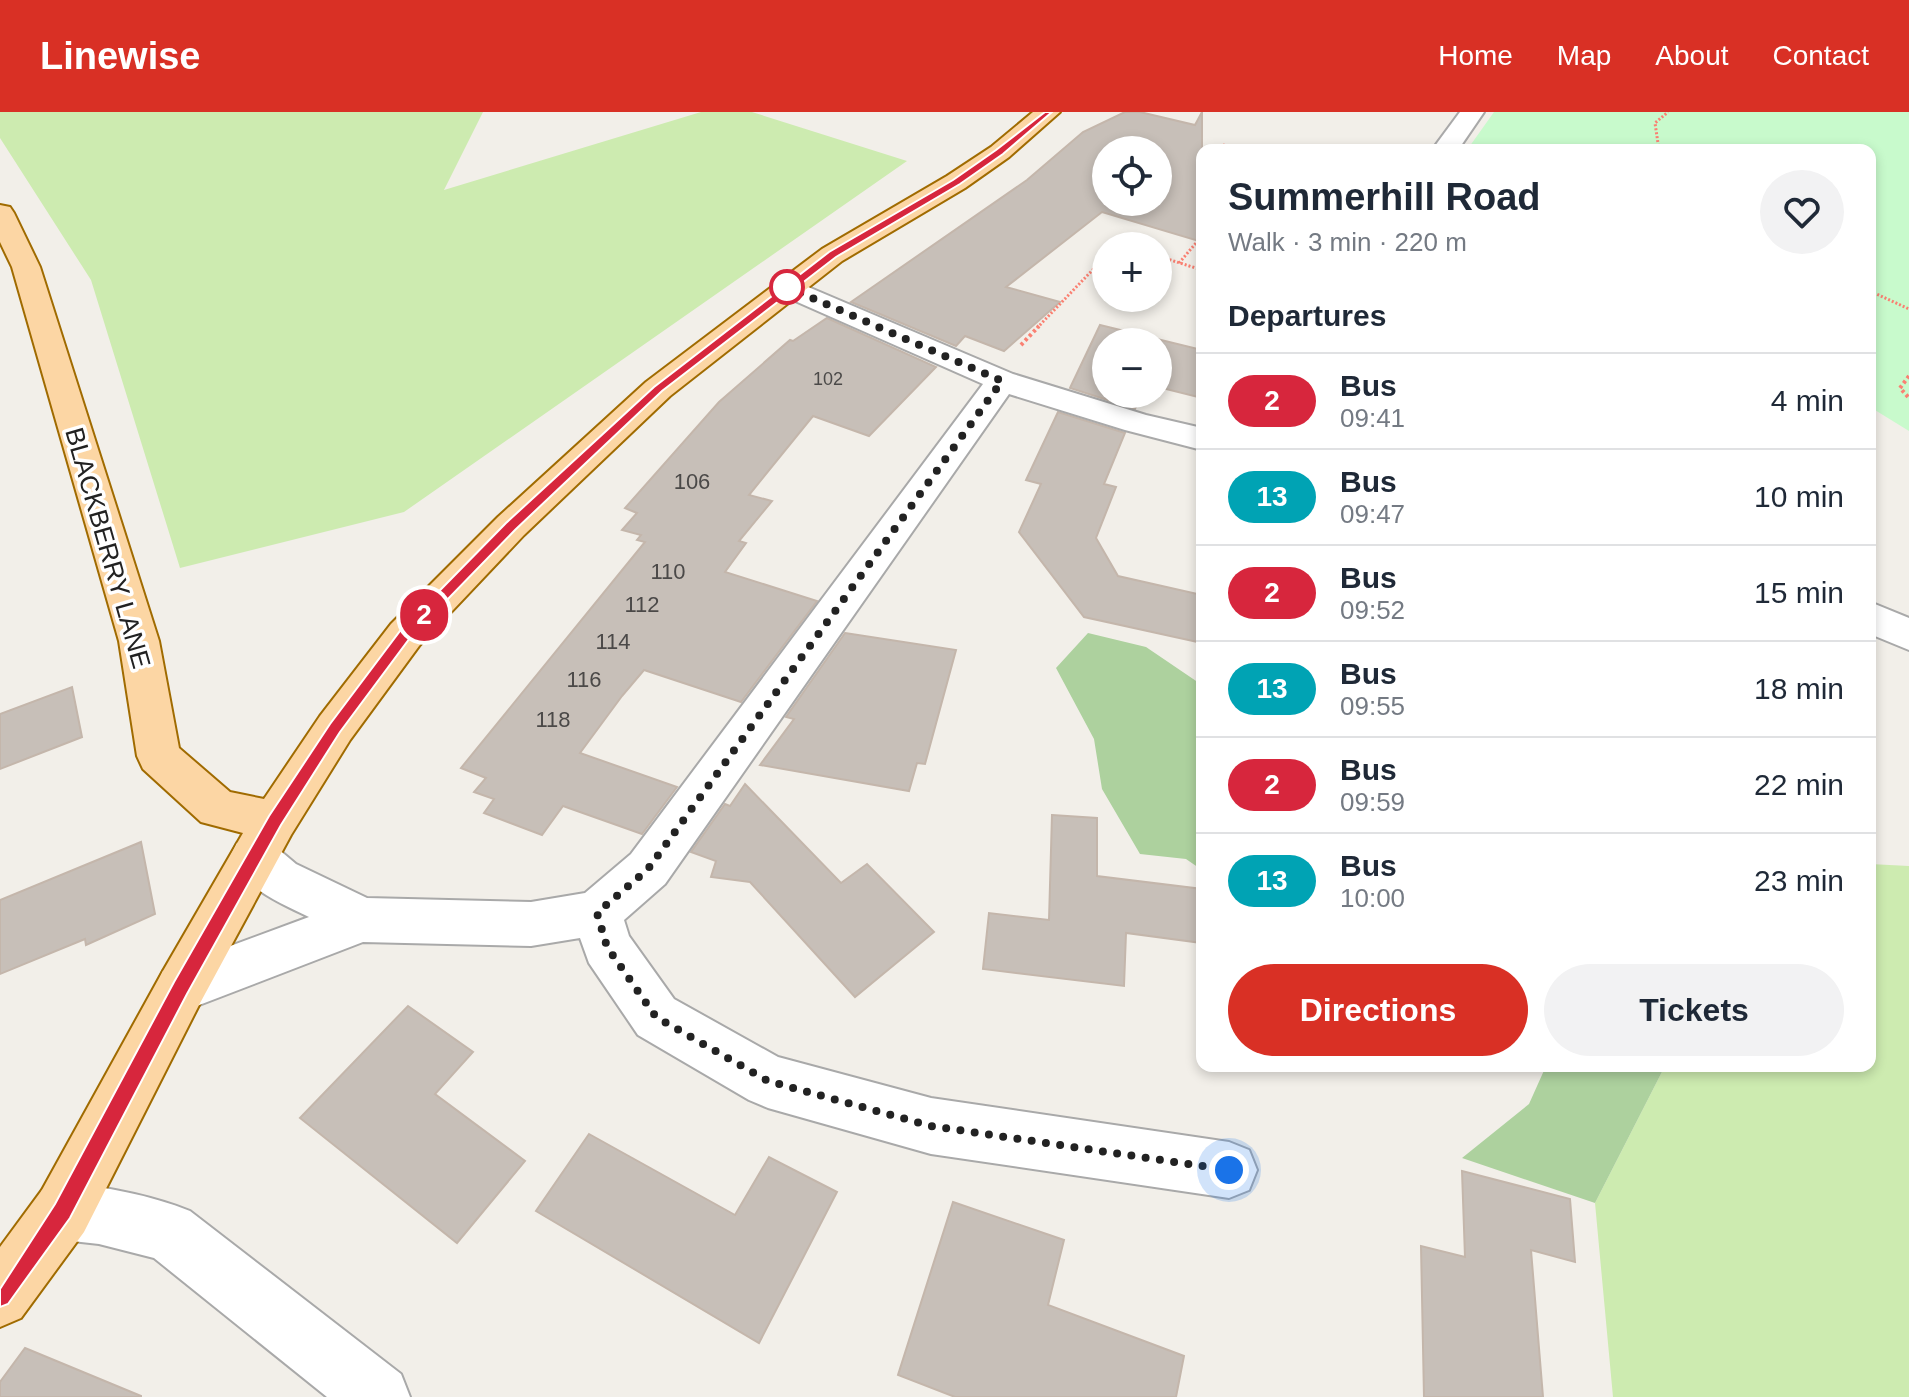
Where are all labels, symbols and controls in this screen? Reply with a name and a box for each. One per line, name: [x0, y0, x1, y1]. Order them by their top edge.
text: Linewise: [40, 35, 201, 77]
text: Home: [1438, 40, 1513, 71]
text: Map: [1557, 40, 1611, 71]
text: About: [1655, 40, 1729, 71]
text: Contact: [1773, 40, 1869, 71]
map controls: [1092, 136, 1172, 408]
button: locate: [1092, 136, 1172, 216]
button: heart: [1760, 170, 1844, 254]
text: Summerhill Road: [1228, 176, 1541, 218]
text: Walk · 3 min · 220 m: [1228, 227, 1467, 257]
button: +: [1092, 232, 1172, 312]
unlabelled marker: [770, 270, 804, 304]
text: Departures: [1228, 299, 1386, 332]
button: −: [1092, 328, 1172, 408]
house number: 102: [813, 369, 843, 389]
text: Bus: [1340, 369, 1397, 402]
text: 4 min: [1771, 384, 1844, 417]
text: 2: [1264, 385, 1280, 416]
text: 09:41: [1340, 403, 1405, 433]
street label: BLACKBERRY LANE: [59, 424, 157, 672]
text: Bus: [1340, 465, 1397, 498]
house number: 106: [674, 469, 710, 494]
text: 10 min: [1754, 480, 1844, 513]
text: 13: [1256, 481, 1288, 512]
text: 09:47: [1340, 499, 1405, 529]
house number: 110: [650, 559, 686, 584]
text: Bus: [1340, 561, 1397, 594]
text: 15 min: [1754, 576, 1844, 609]
text: 2: [1264, 577, 1280, 608]
line badge: 2: [398, 589, 450, 641]
house number: 112: [624, 592, 660, 617]
text: 09:52: [1340, 595, 1405, 625]
text: 2: [416, 599, 432, 630]
house number: 114: [595, 629, 631, 654]
text: Bus: [1340, 657, 1397, 690]
house number: 116: [566, 667, 602, 692]
text: 18 min: [1754, 672, 1844, 705]
text: 13: [1256, 673, 1288, 704]
text: 09:55: [1340, 691, 1405, 721]
house number: 118: [535, 707, 571, 732]
text: Bus: [1340, 753, 1397, 786]
text: 22 min: [1754, 768, 1844, 801]
text: 2: [1264, 769, 1280, 800]
text: 09:59: [1340, 787, 1405, 817]
text: Bus: [1340, 849, 1397, 882]
text: 23 min: [1754, 864, 1844, 897]
text: 13: [1256, 865, 1288, 896]
text: 10:00: [1340, 883, 1405, 913]
button: Directions: [1228, 964, 1528, 1056]
button: Tickets: [1544, 964, 1844, 1056]
your location: [1209, 1150, 1249, 1190]

